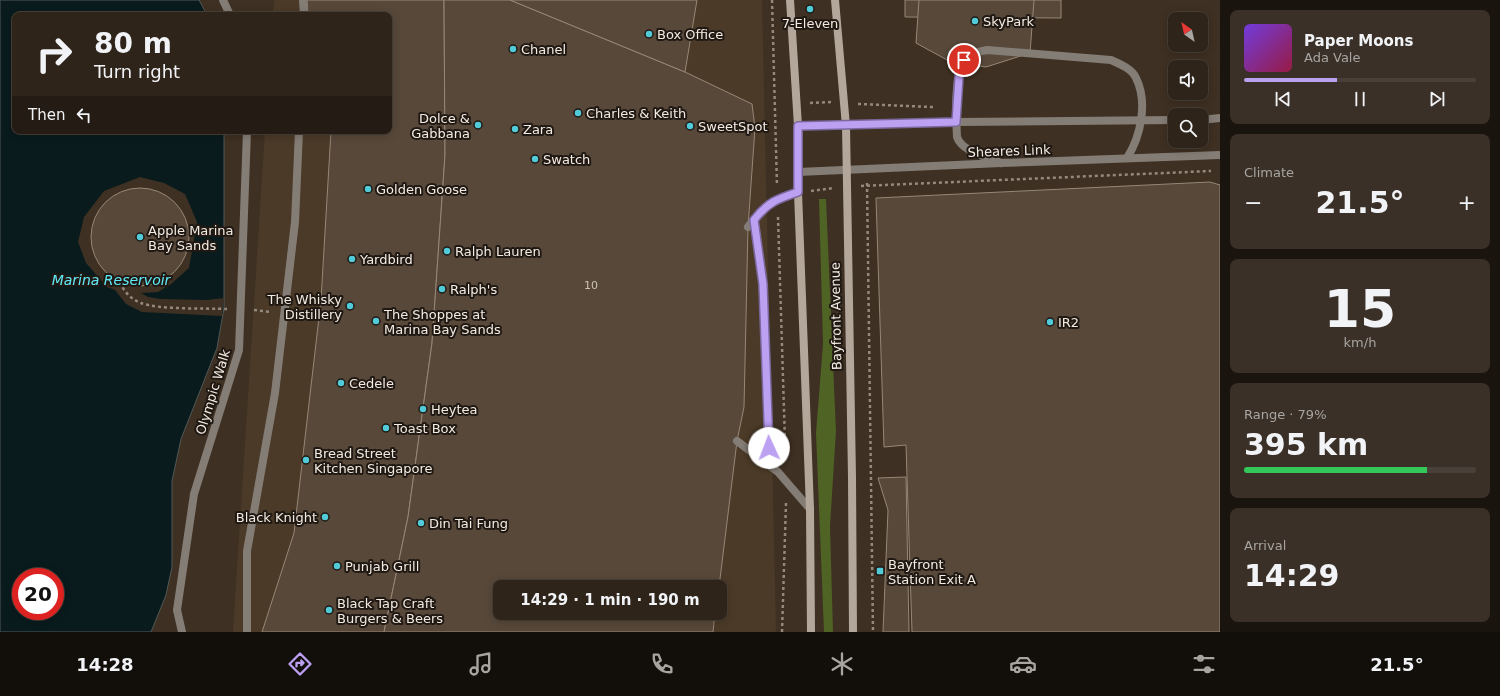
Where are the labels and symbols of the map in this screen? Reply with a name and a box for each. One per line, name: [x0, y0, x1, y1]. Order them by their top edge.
marker: 7-Eleven: [805, 4, 815, 14]
north arrow: [1168, 12, 1208, 52]
place label: SkyPark: [983, 14, 1035, 29]
place label: 7-Eleven: [782, 16, 838, 31]
marker: SkyPark: [970, 16, 980, 26]
place label: Box Office: [657, 27, 723, 42]
marker: Box Office: [644, 29, 654, 39]
place label: Chanel: [521, 42, 566, 57]
pin: [947, 43, 981, 77]
marker: Chanel: [508, 44, 518, 54]
place label: Charles & Keith: [586, 106, 686, 121]
marker: Charles & Keith: [573, 108, 583, 118]
place label: Dolce & Gabbana: [411, 111, 470, 141]
place label: SweetSpot: [698, 119, 768, 134]
marker: Dolce & Gabbana: [473, 120, 483, 130]
marker: SweetSpot: [685, 121, 695, 131]
place label: Zara: [523, 122, 553, 137]
marker: Zara: [510, 124, 520, 134]
street label: Sheares Link: [967, 142, 1051, 160]
place label: Swatch: [543, 152, 590, 167]
marker: Swatch: [530, 154, 540, 164]
place label: Golden Goose: [376, 182, 467, 197]
marker: Golden Goose: [363, 184, 373, 194]
place label: Apple Marina Bay Sands: [148, 223, 233, 253]
marker: Apple Marina Bay Sands: [135, 232, 145, 242]
place label: Ralph Lauren: [455, 244, 541, 259]
marker: Ralph Lauren: [442, 246, 452, 256]
place label: Yardbird: [359, 252, 413, 267]
marker: Yardbird: [347, 254, 357, 264]
street label: Bayfront Avenue: [828, 262, 844, 370]
water label: Marina Reservoir: [52, 272, 172, 288]
house number: 10: [584, 279, 598, 292]
place label: Ralph's: [450, 282, 497, 297]
marker: Ralph's: [437, 284, 447, 294]
place label: The Whisky Distillery: [266, 292, 342, 322]
marker: The Whisky Distillery: [345, 301, 355, 311]
place label: The Shoppes at Marina Bay Sands: [383, 307, 501, 337]
place label: IR2: [1058, 315, 1079, 330]
marker: The Shoppes at Marina Bay Sands: [371, 316, 381, 326]
marker: IR2: [1045, 317, 1055, 327]
street label: Olympic Walk: [193, 347, 233, 437]
place label: Cedele: [349, 376, 394, 391]
marker: Cedele: [336, 378, 346, 388]
place label: Heytea: [431, 402, 478, 417]
marker: Heytea: [418, 404, 428, 414]
place label: Toast Box: [393, 421, 456, 436]
marker: Toast Box: [381, 423, 391, 433]
position arrow: [748, 427, 790, 469]
place label: Bread Street Kitchen Singapore: [314, 446, 433, 476]
marker: Bread Street Kitchen Singapore: [301, 455, 311, 465]
place label: Black Knight: [236, 510, 317, 525]
marker: Black Knight: [320, 512, 330, 522]
place label: Din Tai Fung: [429, 516, 508, 531]
marker: Din Tai Fung: [416, 518, 426, 528]
place label: Bayfront Station Exit A: [888, 557, 976, 587]
place label: Punjab Grill: [345, 559, 419, 574]
marker: Punjab Grill: [332, 561, 342, 571]
marker: Bayfront Station Exit A: [875, 566, 885, 576]
speed limit sign: 20: [12, 568, 64, 620]
place label: Black Tap Craft Burgers & Beers: [337, 596, 443, 626]
marker: Black Tap Craft Burgers & Beers: [324, 605, 334, 615]

